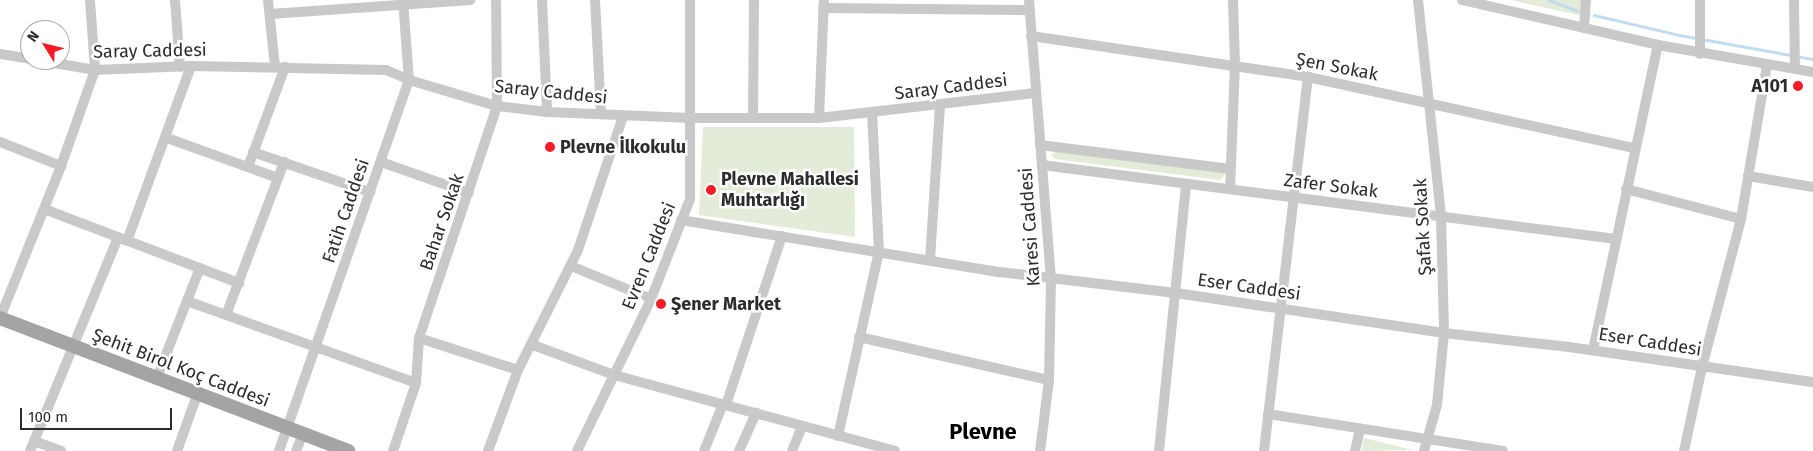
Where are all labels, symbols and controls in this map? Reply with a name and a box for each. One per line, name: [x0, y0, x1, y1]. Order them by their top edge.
north arrow: [20, 20, 70, 70]
text: N: [24, 28, 43, 45]
street label: Saray Caddesi: [93, 39, 207, 63]
street label: Şen Sokak: [1294, 48, 1380, 86]
street label: Saray Caddesi: [893, 69, 1009, 105]
street label: Saray Caddesi: [493, 75, 609, 109]
place label: A101: [1751, 75, 1788, 97]
marker: A101: [1792, 80, 1804, 92]
place label: Plevne İlkokulu: [560, 136, 686, 158]
marker: Plevne İlkokulu: [544, 141, 556, 153]
street label: Fatih Caddesi: [318, 156, 374, 266]
street label: Karesi Caddesi: [1015, 167, 1045, 287]
place label: Plevne Mahallesi Muhtarlığı: [721, 169, 859, 212]
street label: Zafer Sokak: [1283, 170, 1379, 202]
street label: Bahar Sokak: [415, 171, 469, 273]
street label: Şafak Sokak: [1410, 178, 1436, 276]
marker: Plevne Mahallesi Muhtarlığı: [705, 184, 717, 196]
street label: Evren Caddesi: [618, 199, 680, 313]
street label: Eser Caddesi: [1196, 269, 1302, 305]
place label: Şener Market: [671, 293, 781, 315]
marker: Şener Market: [655, 298, 667, 310]
street label: Eser Caddesi: [1597, 323, 1703, 361]
street label: Şehit Birol Koç Caddesi: [89, 324, 273, 412]
scale bar: [22, 398, 175, 430]
text: 100 m: [28, 408, 68, 426]
district label: Plevne: [949, 419, 1017, 445]

